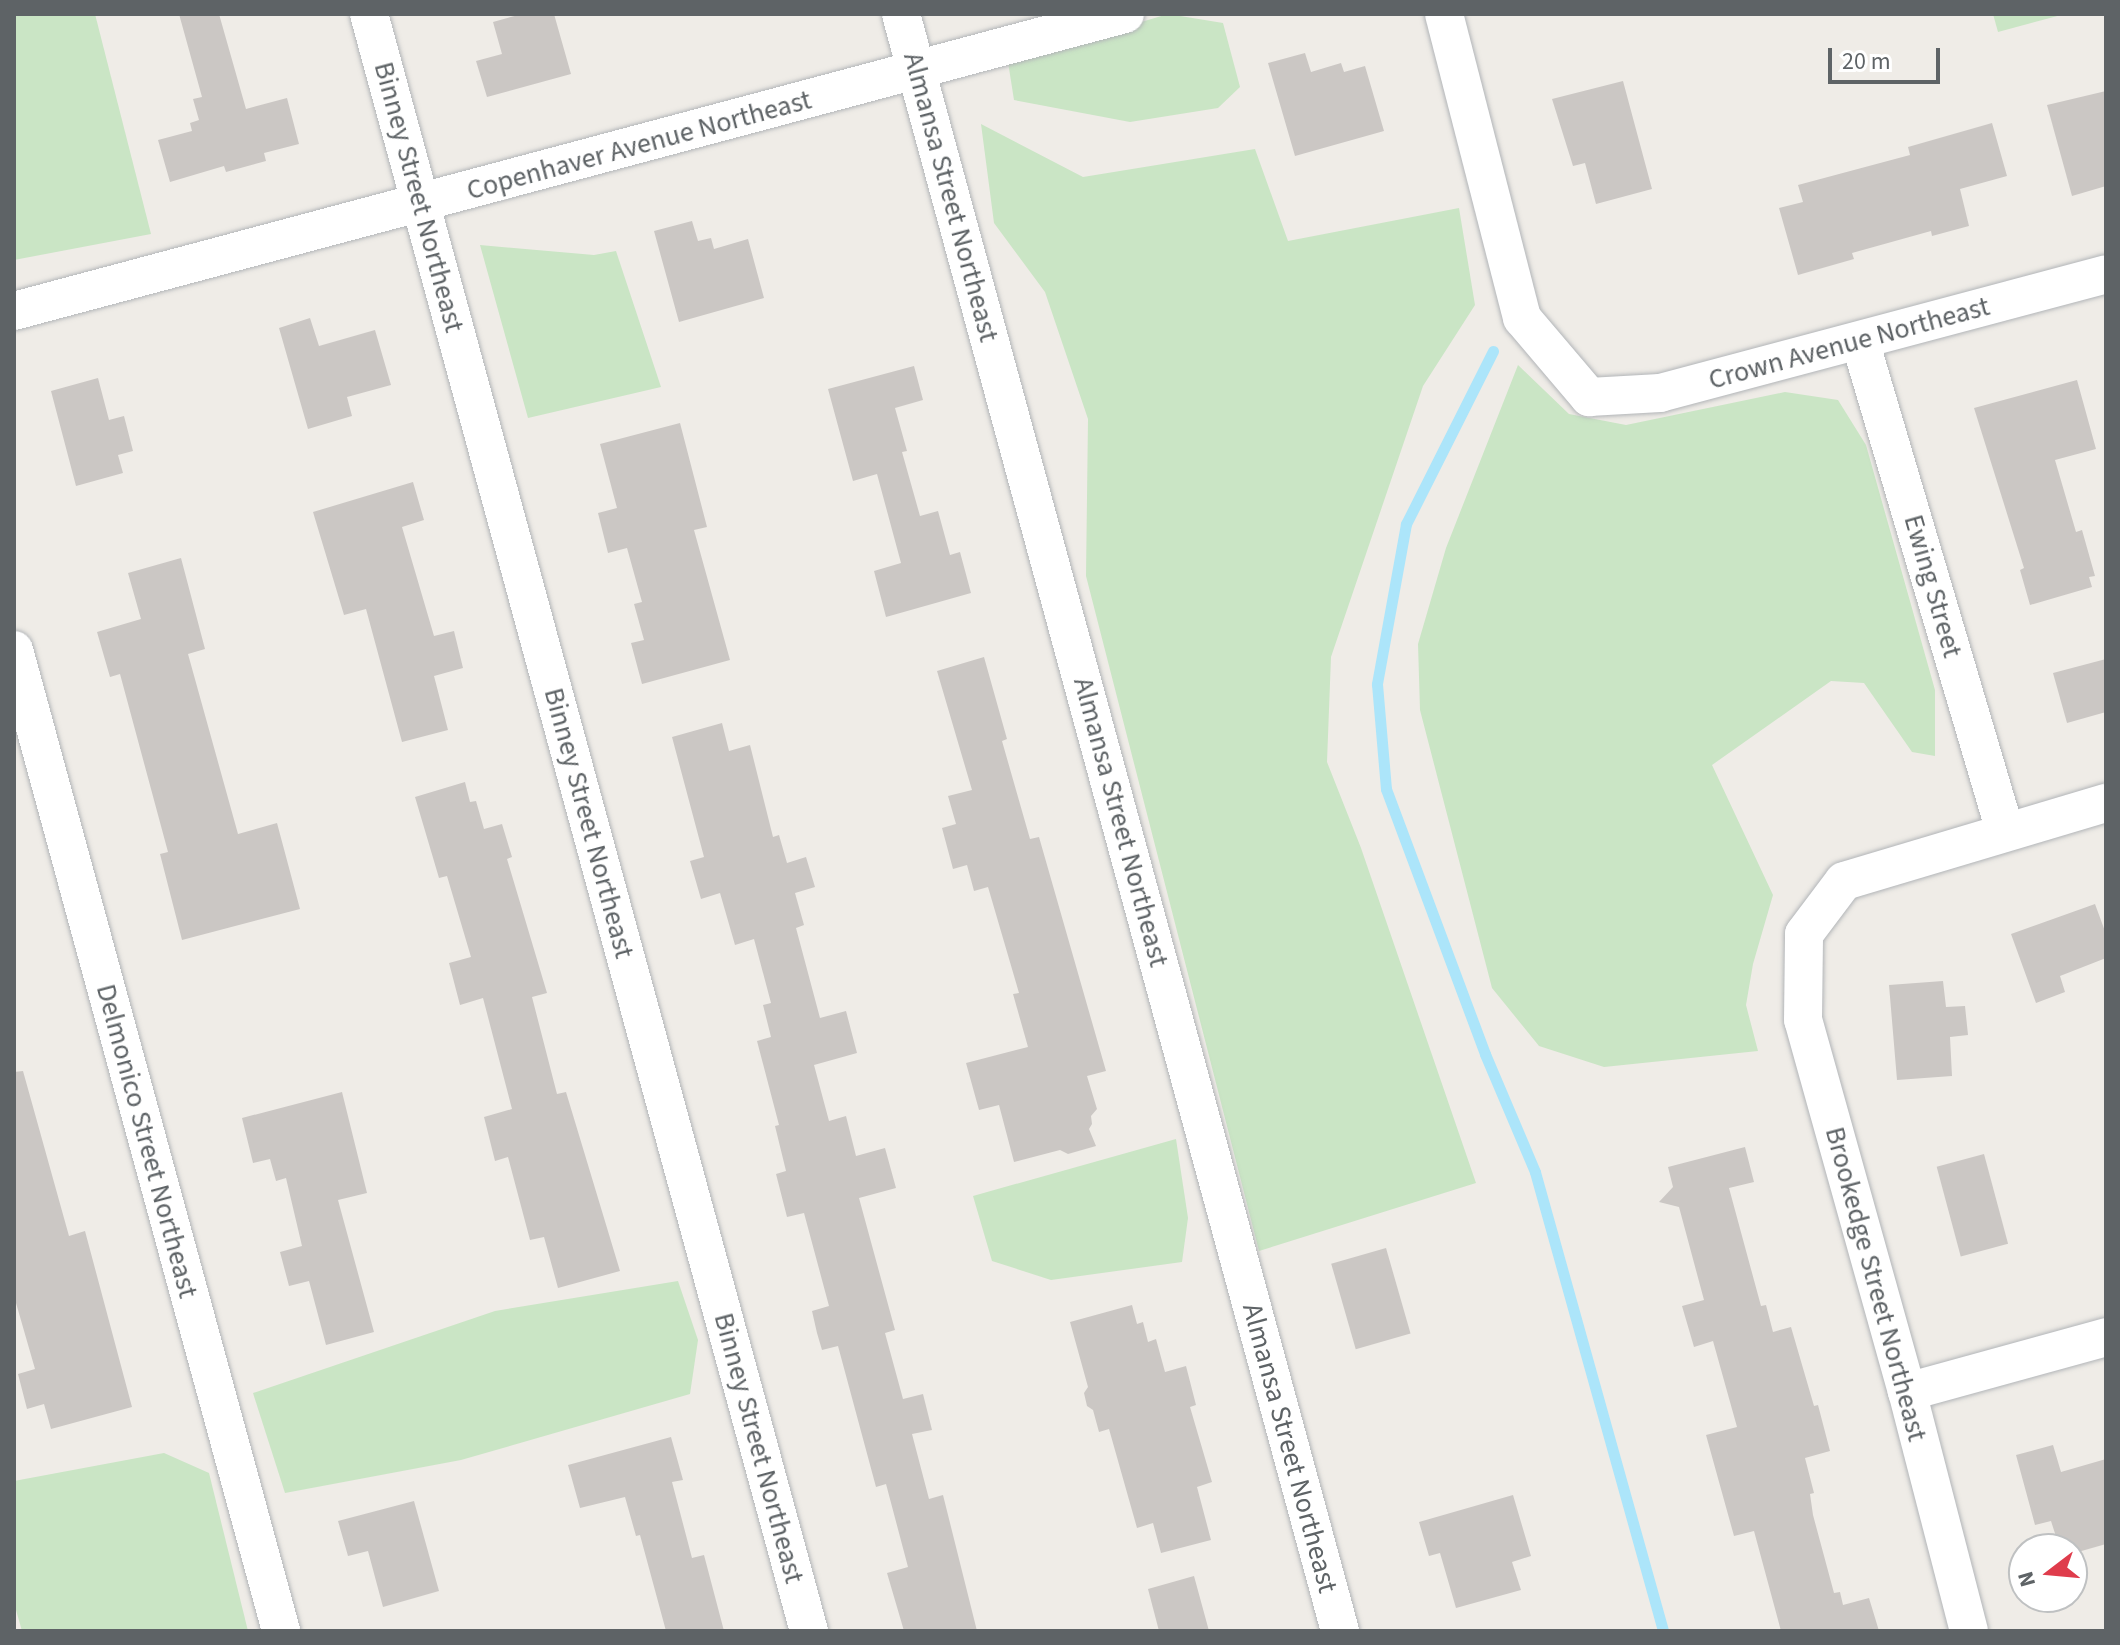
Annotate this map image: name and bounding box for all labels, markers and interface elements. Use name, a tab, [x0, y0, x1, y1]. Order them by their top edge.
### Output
scale bar	[1832, 32, 1944, 82]
text: 20 m	[1842, 44, 1891, 79]
street label: Almansa Street Northeast	[896, 49, 1006, 345]
street label: Binney Street Northeast	[367, 58, 471, 336]
street label: Copenhaver Avenue Northeast	[463, 83, 815, 207]
street label: Crown Avenue Northeast	[1705, 289, 1993, 397]
street label: Ewing Street	[1897, 511, 1969, 661]
street label: Almansa Street Northeast	[1066, 674, 1176, 970]
street label: Binney Street Northeast	[537, 684, 641, 962]
street label: Delmonico Street Northeast	[89, 980, 205, 1302]
street label: Brookedge Street Northeast	[1818, 1123, 1934, 1445]
street label: Almansa Street Northeast	[1235, 1300, 1345, 1596]
street label: Binney Street Northeast	[707, 1309, 811, 1587]
north arrow	[2008, 1533, 2088, 1613]
text: N	[2009, 1568, 2044, 1591]

